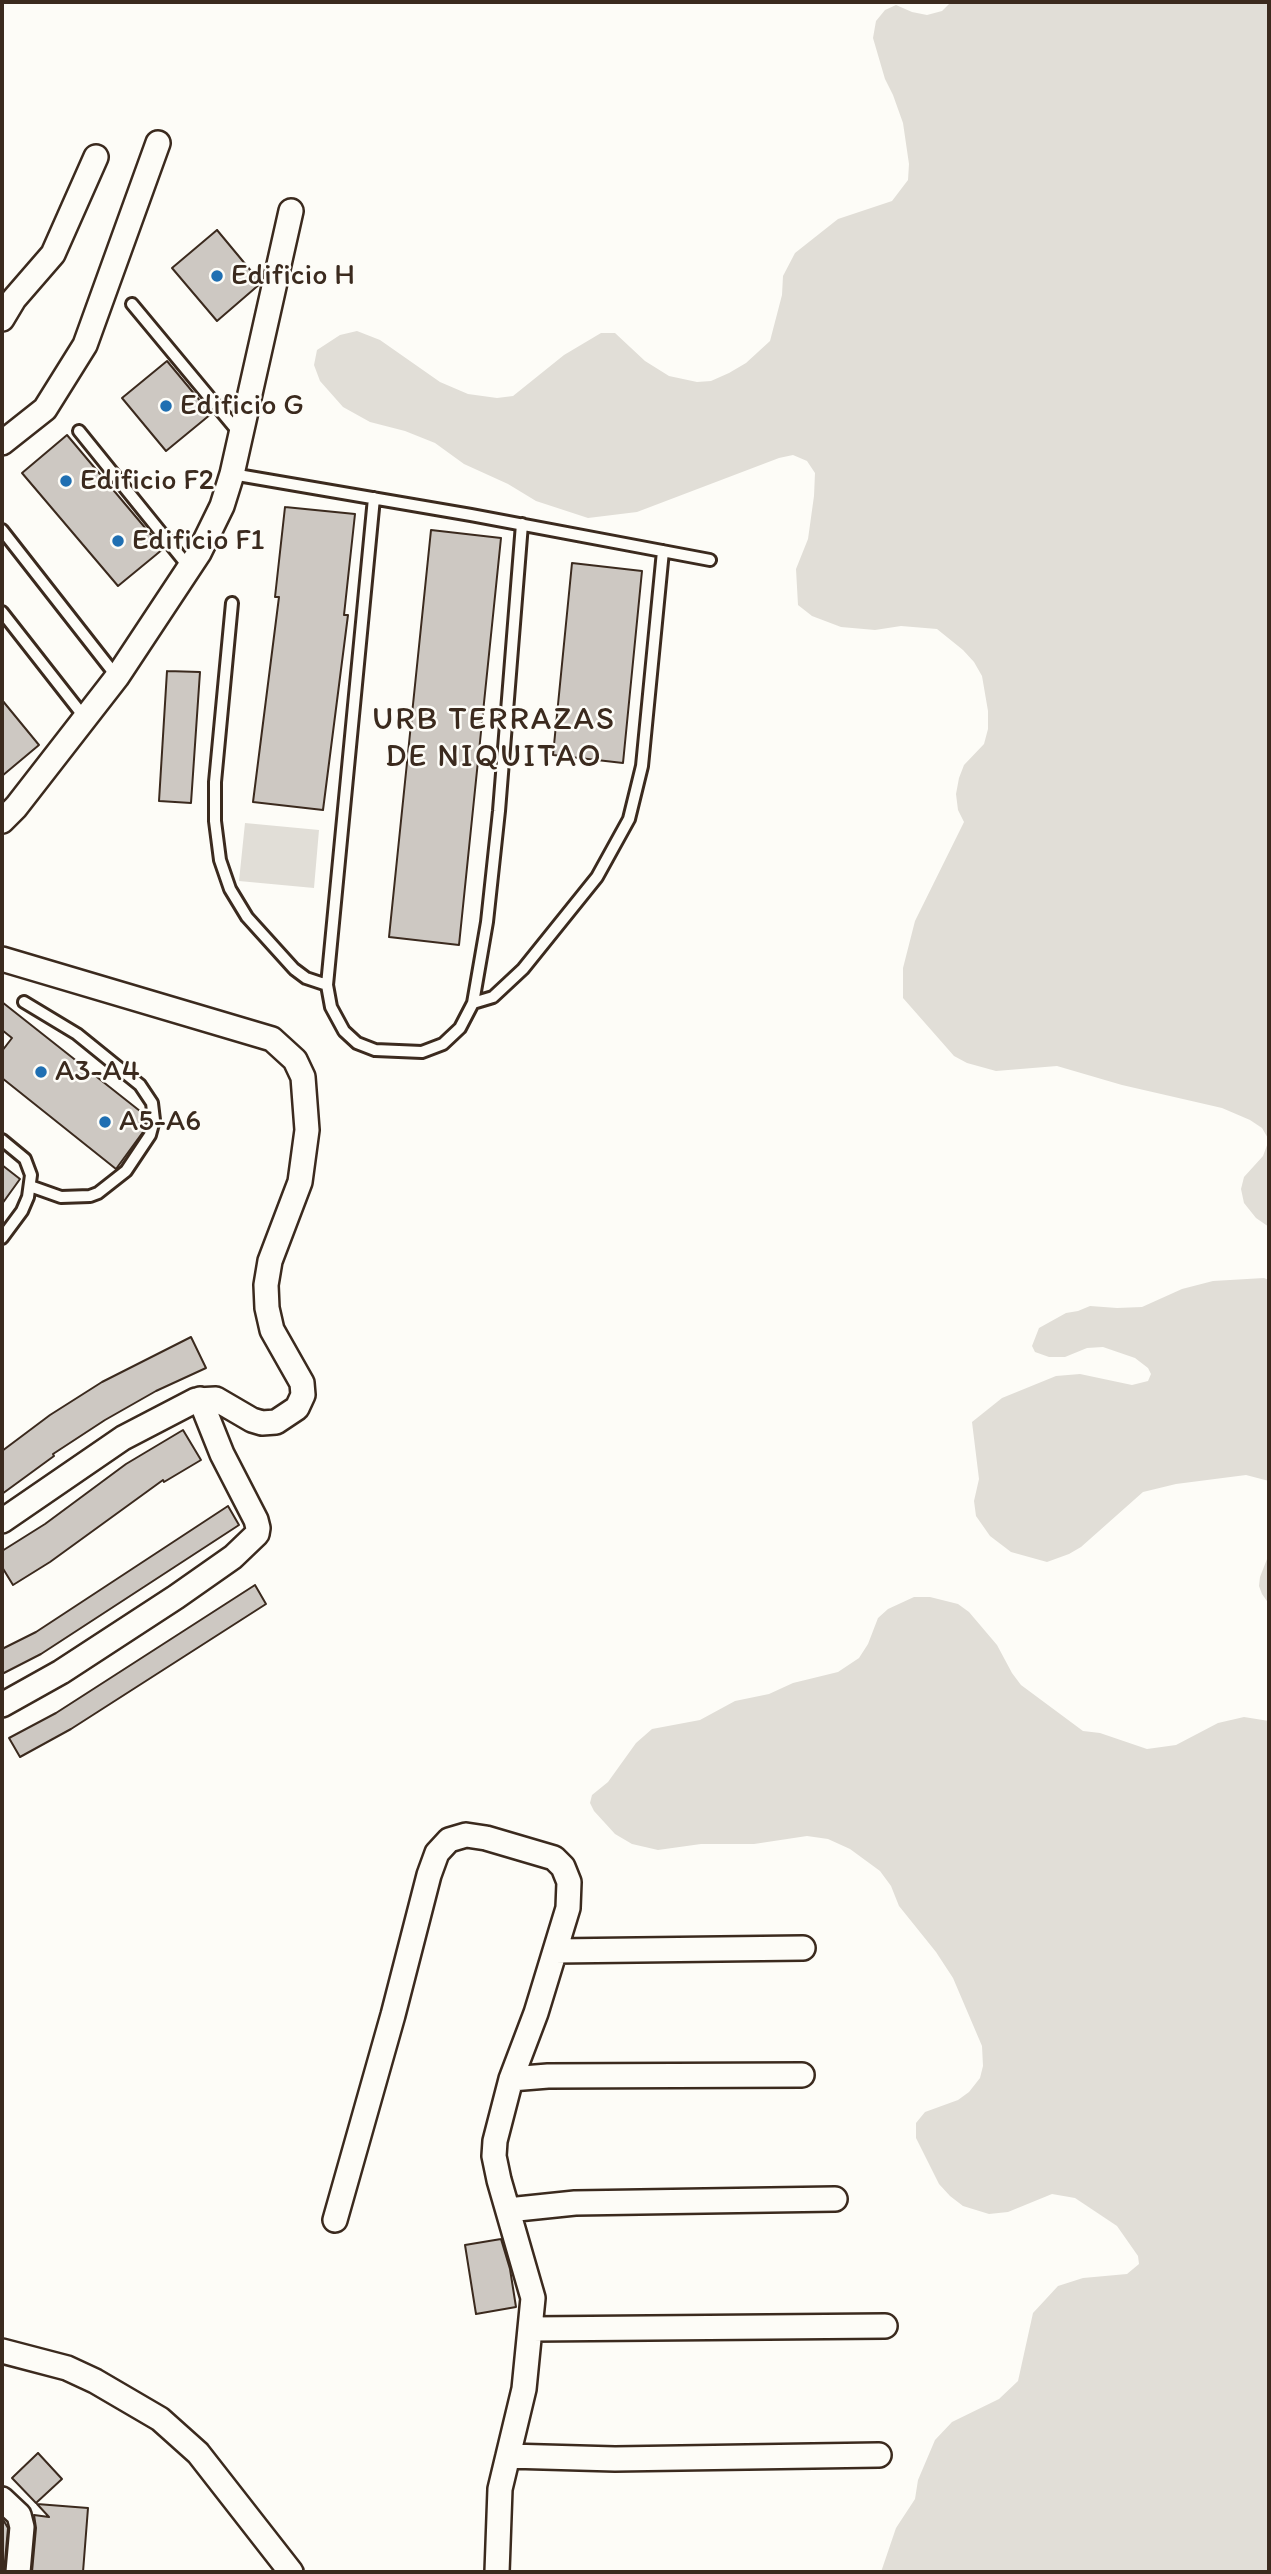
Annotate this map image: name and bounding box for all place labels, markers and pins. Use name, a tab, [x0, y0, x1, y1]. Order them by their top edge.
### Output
place label: Edificio H	[231, 258, 355, 294]
marker: Edificio H	[209, 268, 225, 284]
place label: Edificio G	[180, 388, 304, 424]
marker: Edificio G	[158, 398, 174, 414]
place label: Edificio F2	[80, 463, 214, 499]
marker: Edificio F2	[58, 473, 74, 489]
place label: Edificio F1	[132, 523, 264, 559]
marker: Edificio F1	[110, 533, 126, 549]
place label: A3-A4	[55, 1054, 140, 1090]
marker: A3-A4	[33, 1064, 49, 1080]
place label: A5-A6	[119, 1104, 201, 1140]
marker: A5-A6	[97, 1114, 113, 1130]

